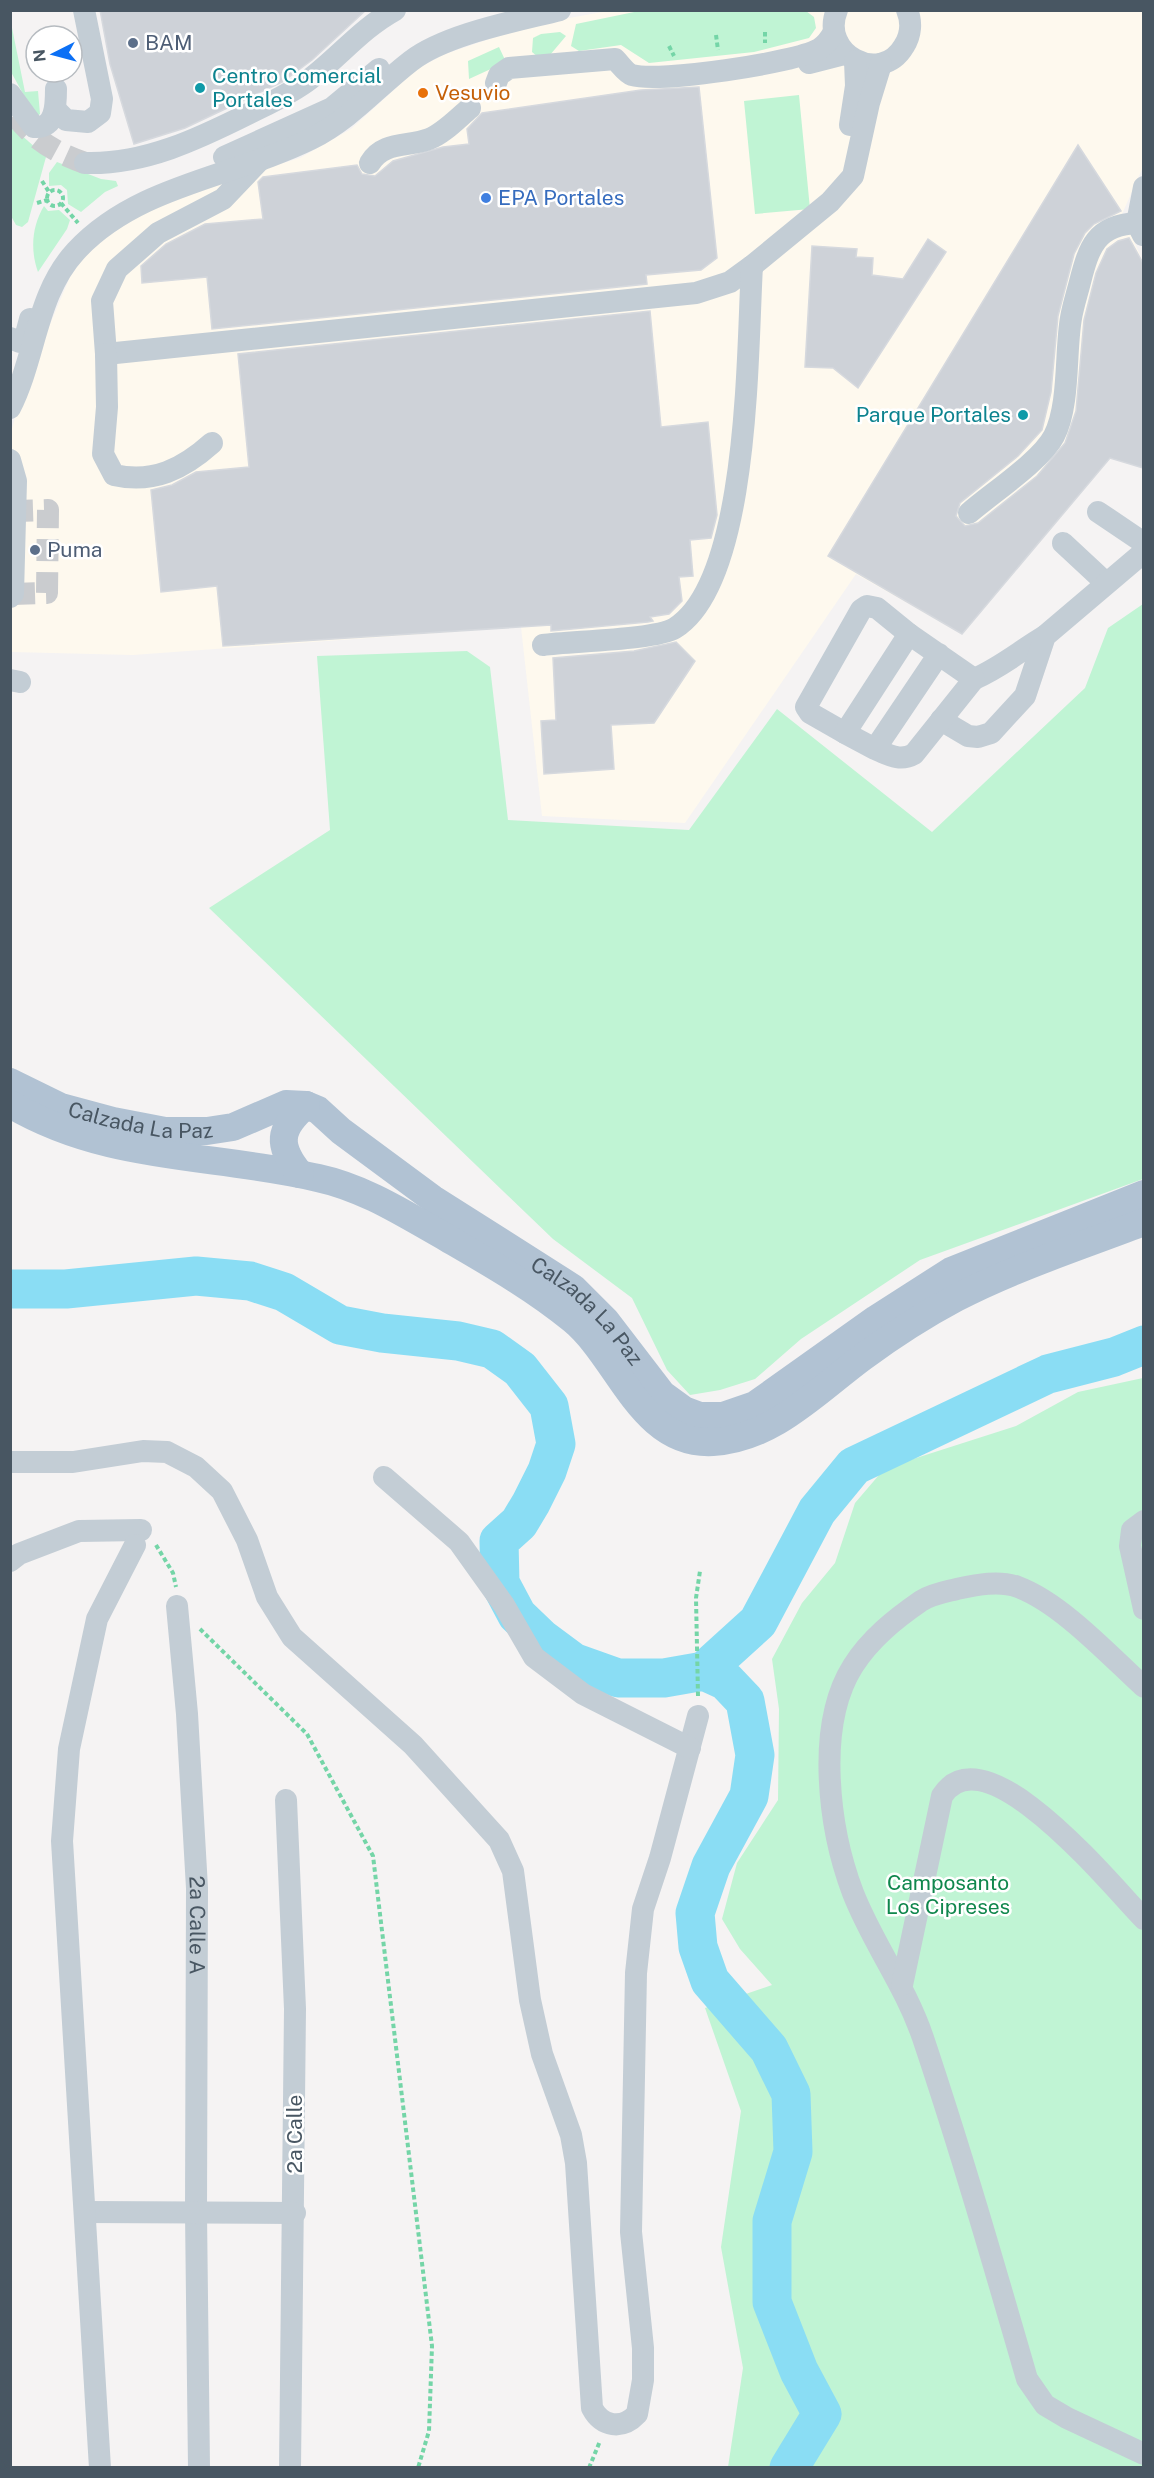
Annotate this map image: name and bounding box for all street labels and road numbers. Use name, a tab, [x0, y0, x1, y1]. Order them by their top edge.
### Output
street label: Calzada La Paz	[65, 1096, 215, 1144]
street label: Calzada La Paz	[526, 1251, 648, 1370]
street label: 2a Calle A	[184, 1875, 210, 1975]
street label: 2a Calle	[282, 2095, 307, 2173]

